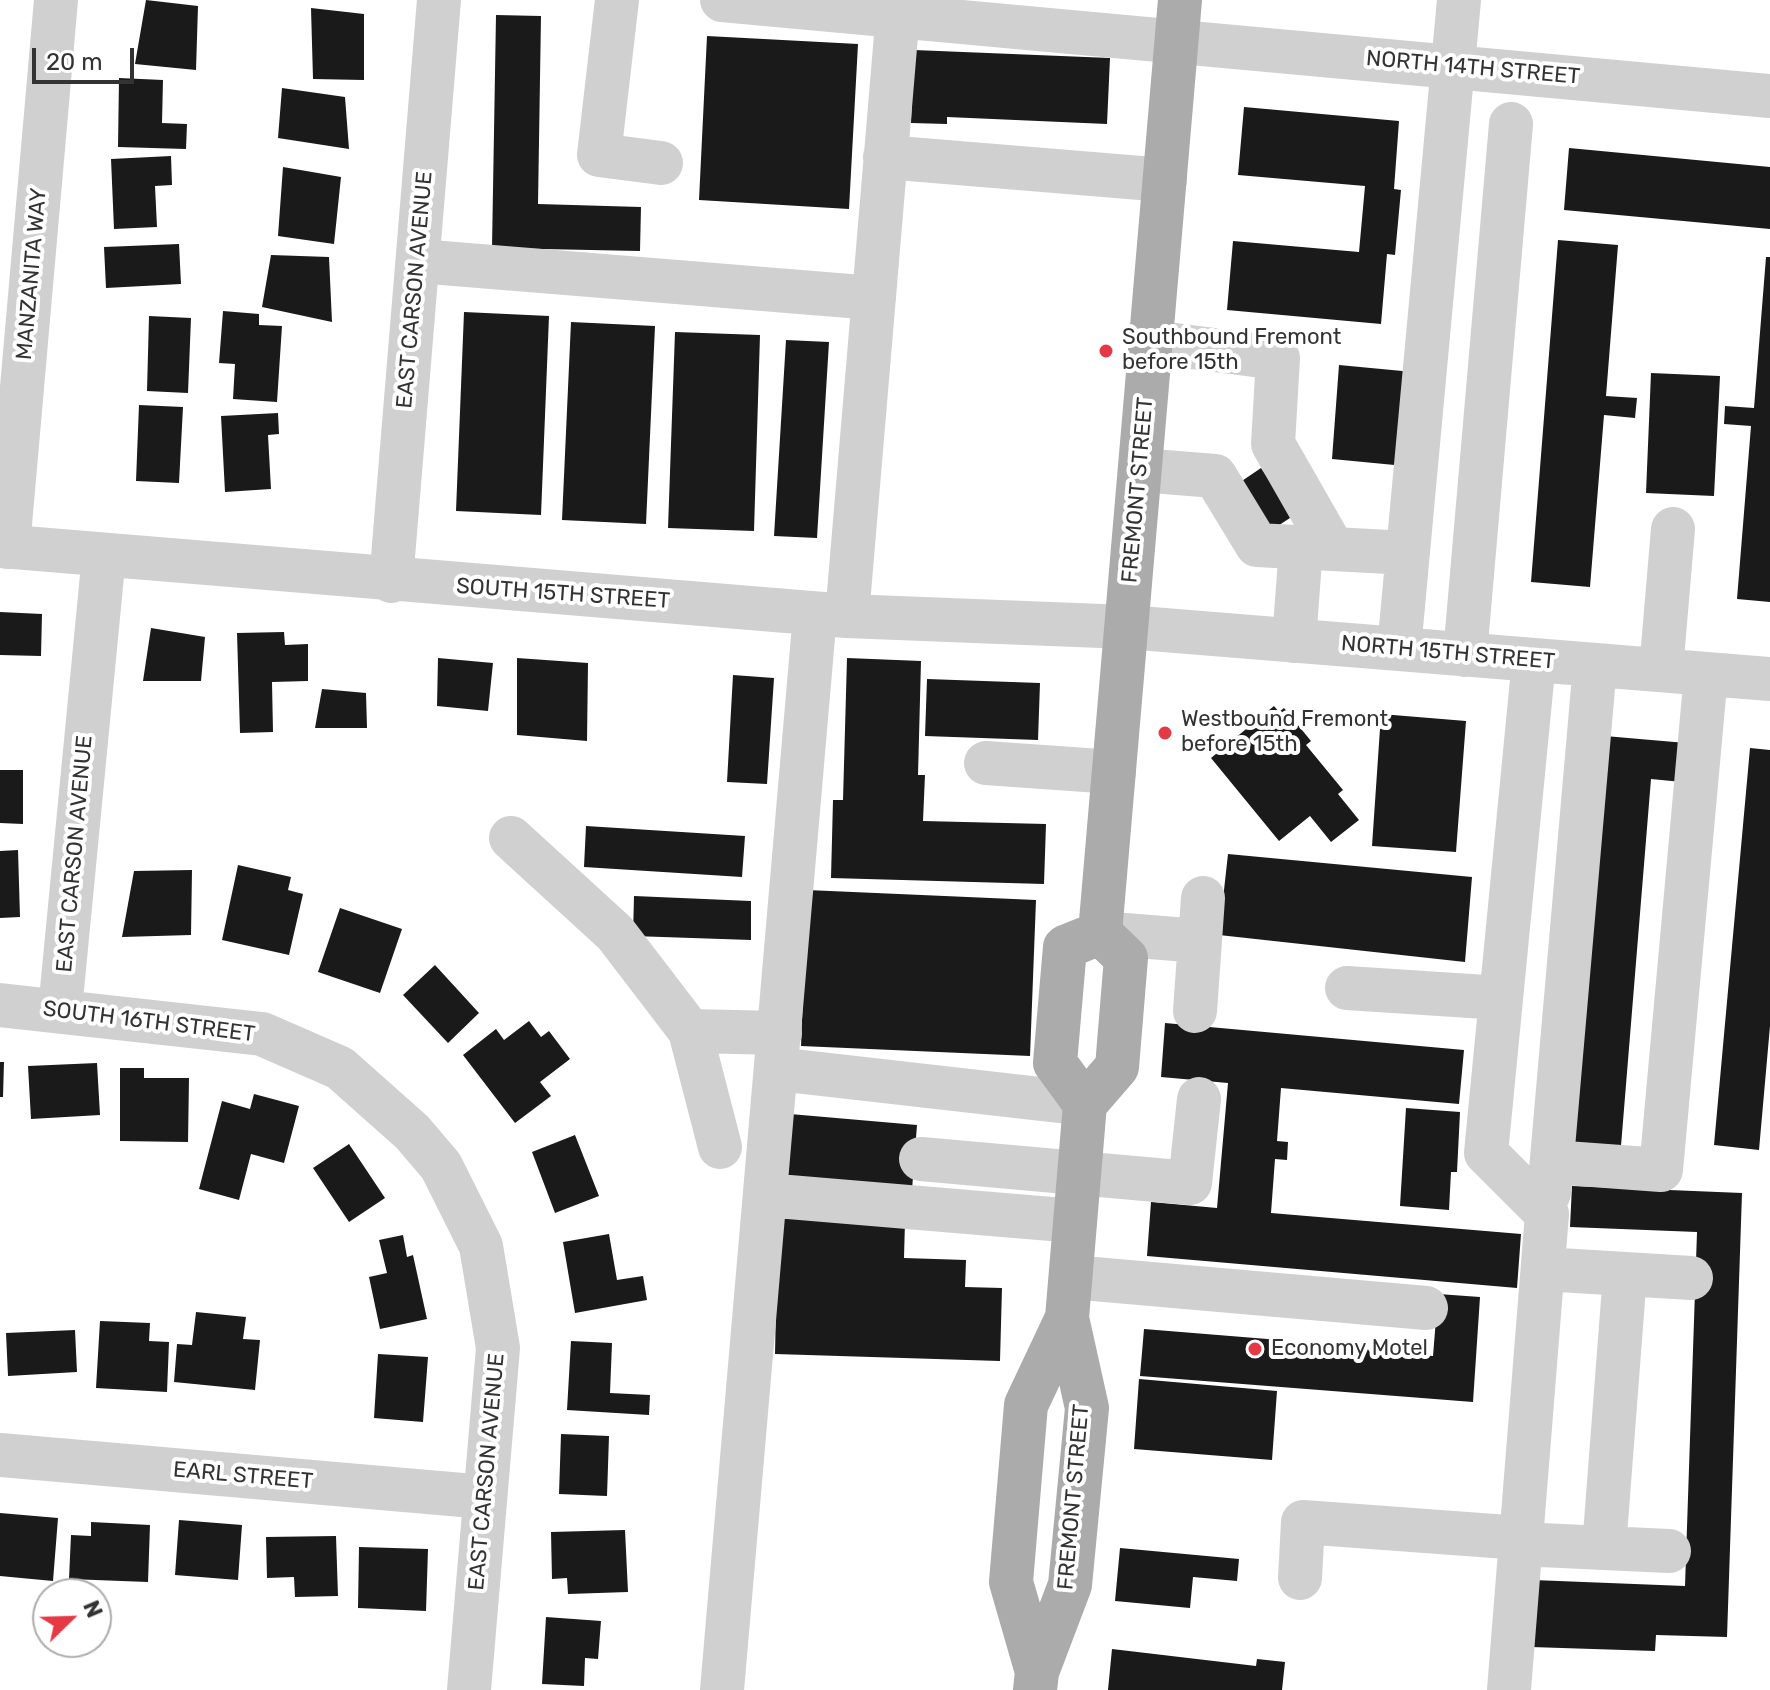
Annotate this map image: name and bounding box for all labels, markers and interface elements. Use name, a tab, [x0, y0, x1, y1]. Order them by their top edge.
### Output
scale bar	[36, 32, 138, 82]
street label: NORTH 14TH STREET	[1365, 45, 1581, 91]
text: 20 m	[46, 48, 103, 76]
street label: EAST CARSON AVENUE	[391, 170, 439, 410]
street label: MANZANITA WAY	[11, 187, 53, 361]
place label: Southbound Fremont before 15th	[1122, 325, 1341, 376]
marker: Southbound Fremont before 15th	[1097, 342, 1115, 360]
street label: FREMONT STREET	[1117, 396, 1159, 584]
street label: SOUTH 15TH STREET	[455, 573, 671, 615]
street label: NORTH 15TH STREET	[1340, 630, 1556, 676]
place label: Westbound Fremont before 15th	[1181, 707, 1388, 758]
marker: Westbound Fremont before 15th	[1156, 724, 1174, 742]
street label: EAST CARSON AVENUE	[51, 734, 99, 974]
street label: SOUTH 16TH STREET	[41, 996, 257, 1048]
place label: Economy Motel	[1271, 1336, 1428, 1362]
marker: Economy Motel	[1246, 1340, 1264, 1358]
street label: EAST CARSON AVENUE	[463, 1352, 511, 1592]
street label: FREMONT STREET	[1053, 1403, 1095, 1591]
street label: EARL STREET	[172, 1457, 314, 1495]
north arrow	[32, 1578, 112, 1658]
text: N	[77, 1597, 108, 1622]

